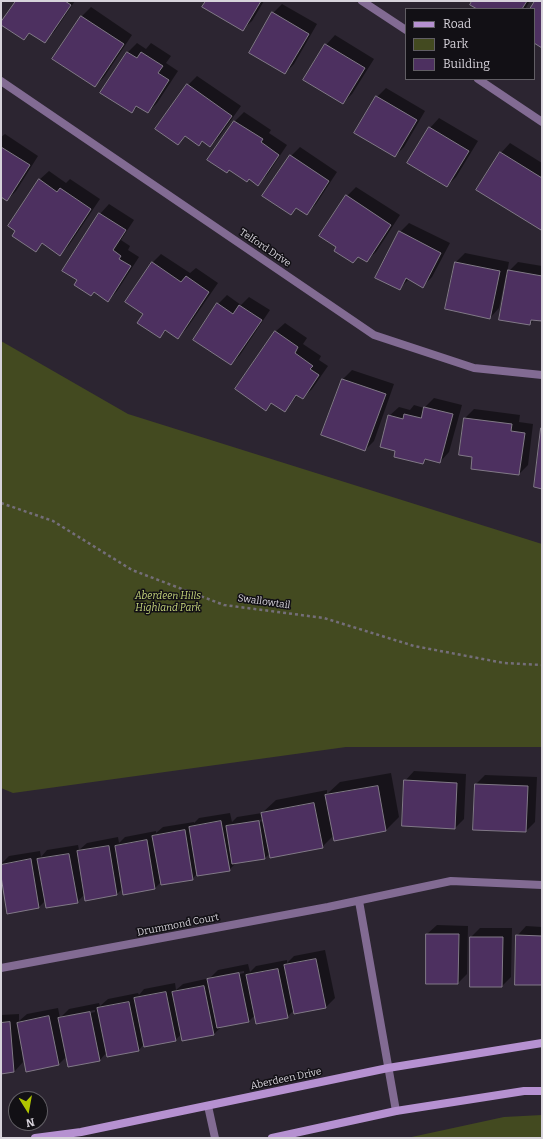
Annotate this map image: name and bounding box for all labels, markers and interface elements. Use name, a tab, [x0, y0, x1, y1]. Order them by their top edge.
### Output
legend	[405, 8, 535, 80]
text: Road	[443, 17, 471, 31]
text: Park	[443, 37, 468, 51]
text: Building	[443, 57, 490, 71]
street label: Telford Drive	[237, 226, 293, 270]
park label: Aberdeen Hills Highland Park	[135, 590, 201, 614]
street label: Swallowtail	[237, 592, 291, 612]
street label: Drummond Court	[136, 911, 220, 939]
street label: Aberdeen Drive	[249, 1066, 323, 1092]
north arrow	[8, 1091, 48, 1131]
text: N	[25, 1115, 36, 1129]

